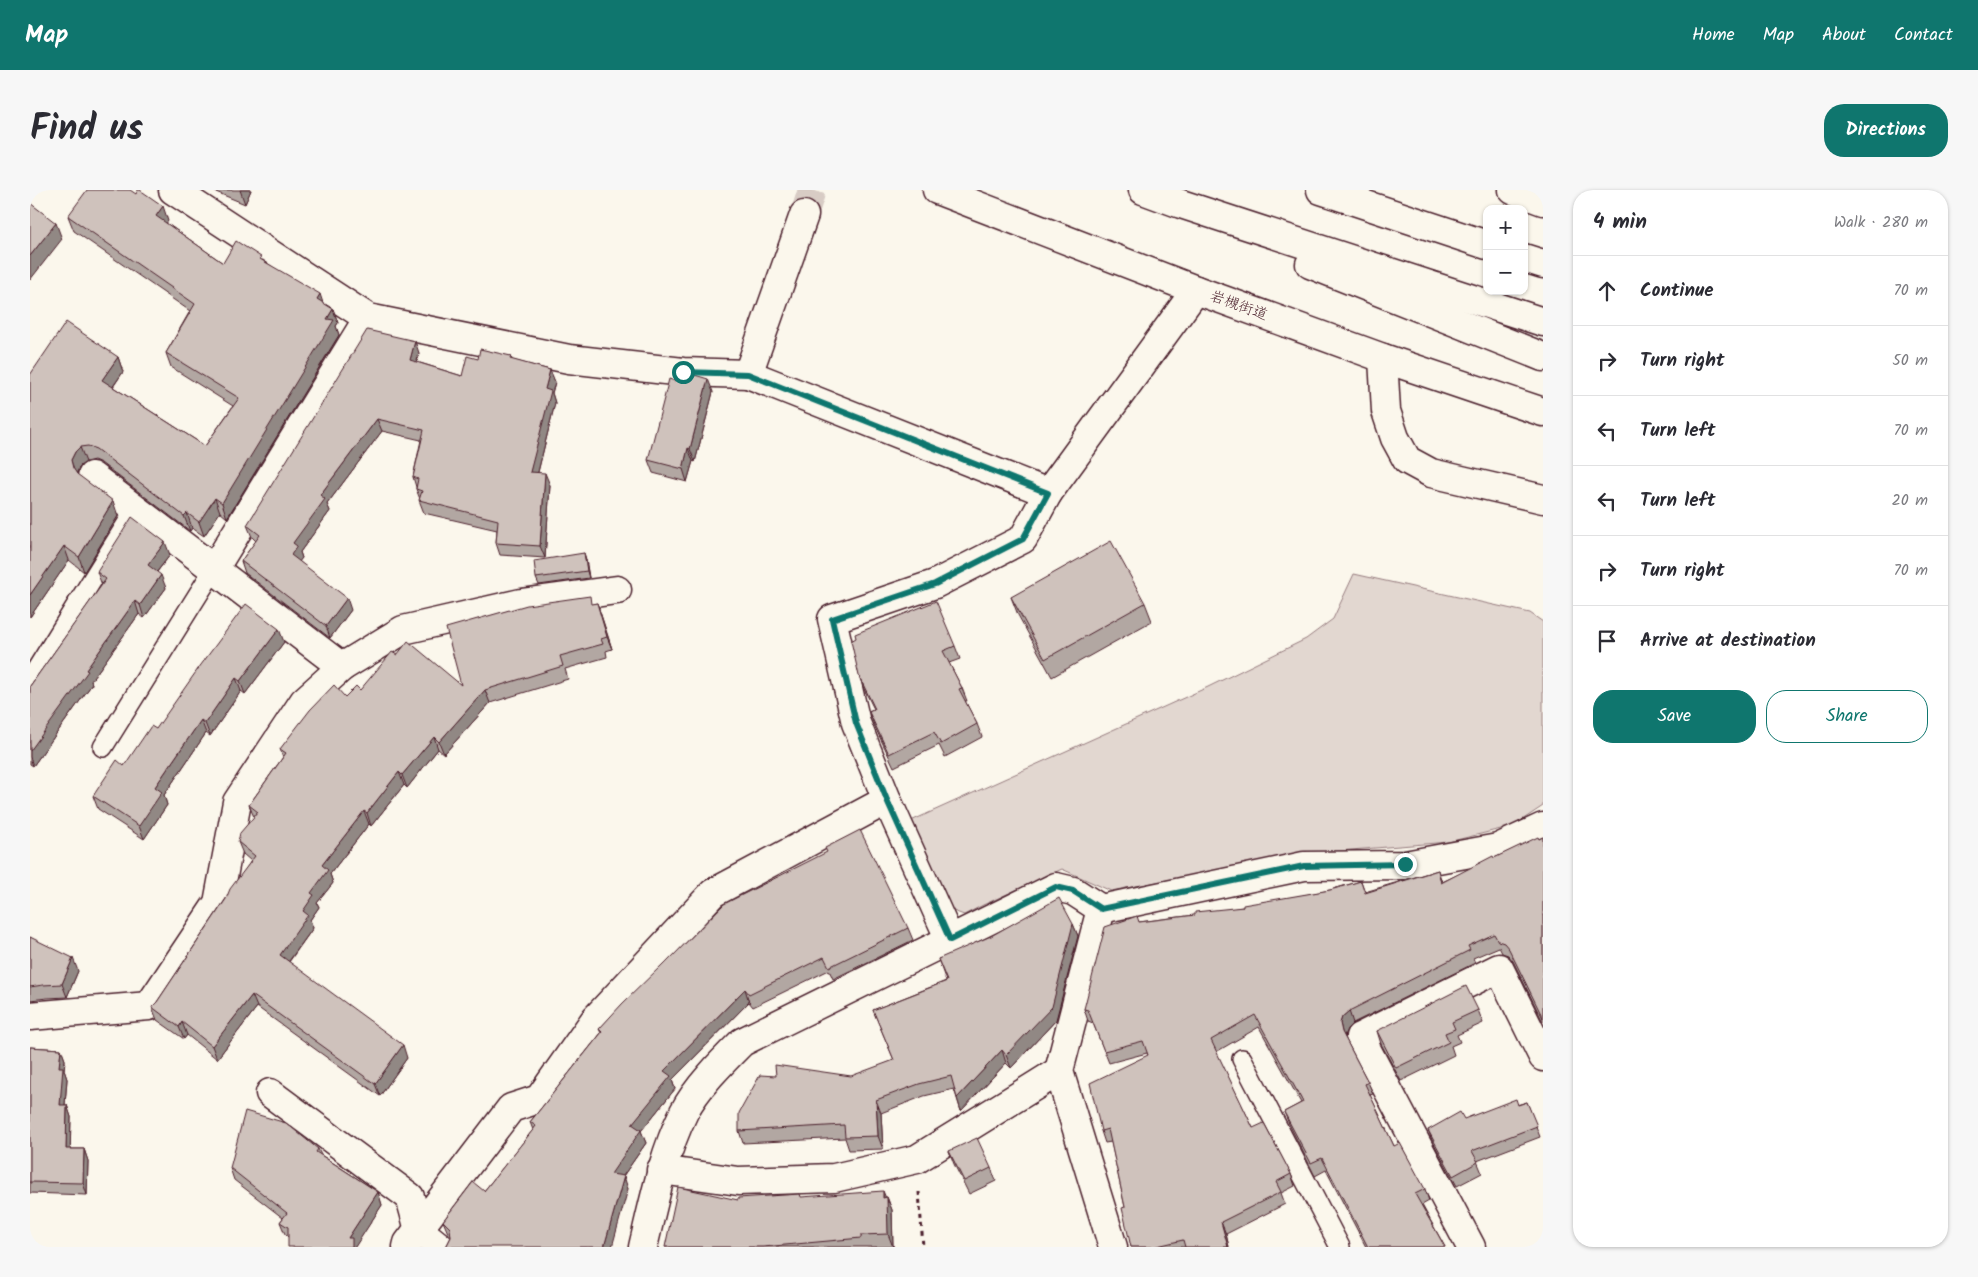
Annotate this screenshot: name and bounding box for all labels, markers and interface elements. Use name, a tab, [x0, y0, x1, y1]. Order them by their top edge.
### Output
text: Map	[25, 16, 68, 55]
text: Home	[1692, 21, 1735, 50]
text: Map	[1763, 21, 1794, 50]
text: About	[1822, 21, 1866, 50]
text: Contact	[1894, 21, 1953, 50]
text: Find us	[30, 102, 143, 158]
button: Directions	[1824, 104, 1948, 157]
map controls	[1483, 205, 1528, 295]
button: +	[1483, 205, 1528, 250]
text: 4 min	[1593, 206, 1647, 239]
text: Walk · 280 m	[1834, 210, 1928, 235]
button: −	[1483, 250, 1528, 295]
text: Continue	[1640, 276, 1713, 306]
icon: ahead	[1593, 277, 1621, 305]
text: 70 m	[1893, 278, 1928, 303]
street label: 岩槻街道	[1206, 284, 1271, 327]
text: Turn right	[1640, 346, 1725, 376]
icon: right	[1593, 347, 1621, 375]
text: 50 m	[1892, 348, 1928, 373]
route start	[672, 361, 695, 384]
text: Turn left	[1640, 416, 1715, 446]
icon: left	[1593, 417, 1621, 445]
text: 70 m	[1893, 418, 1928, 443]
text: Turn left	[1640, 486, 1715, 516]
icon: left	[1593, 487, 1621, 515]
text: 20 m	[1892, 488, 1928, 513]
text: Turn right	[1640, 556, 1725, 586]
icon: right	[1593, 557, 1621, 585]
text: 70 m	[1893, 558, 1928, 583]
text: Arrive at destination	[1640, 626, 1816, 656]
icon: arrive	[1593, 627, 1621, 655]
button: Save	[1593, 690, 1756, 743]
button: Share	[1766, 690, 1928, 743]
route end	[1394, 853, 1417, 876]

